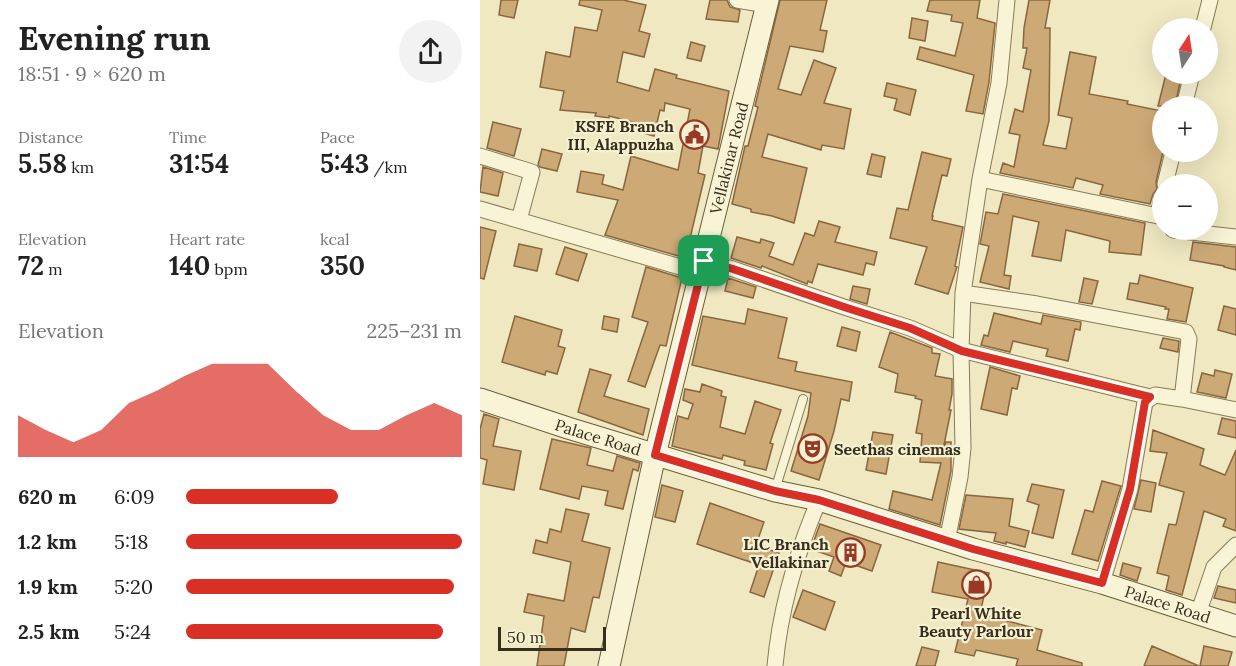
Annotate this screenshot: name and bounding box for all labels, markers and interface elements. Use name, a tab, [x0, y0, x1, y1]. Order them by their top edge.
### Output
text: Evening run	[18, 17, 210, 59]
north arrow	[1152, 18, 1218, 84]
map controls	[1152, 18, 1218, 240]
button: share	[399, 20, 462, 83]
text: 18:51 · 9 × 620 m	[18, 61, 166, 86]
button: +	[1152, 96, 1218, 162]
street label: Vellakinar Road	[705, 99, 752, 217]
place label: KSFE Branch III, Alappuzha	[567, 116, 675, 154]
public building icon: KSFE Branch III, Alappuzha	[679, 119, 711, 151]
text: Distance	[18, 127, 83, 147]
text: Time	[169, 127, 207, 147]
text: Pace	[320, 127, 355, 147]
text: 5.58	[18, 147, 67, 180]
text: 31:54	[169, 147, 229, 180]
text: 5:43	[320, 147, 369, 180]
text: km	[67, 157, 94, 177]
text: /km	[369, 157, 407, 177]
button: −	[1152, 174, 1218, 240]
text: Elevation	[18, 229, 87, 249]
text: Heart rate	[169, 229, 245, 249]
text: kcal	[320, 229, 350, 249]
pin	[678, 235, 729, 286]
icon: arrive	[687, 244, 720, 277]
text: 72	[18, 249, 44, 282]
text: 140	[169, 249, 210, 282]
text: 350	[320, 249, 365, 282]
text: m	[44, 259, 63, 279]
text: bpm	[210, 259, 248, 279]
text: Elevation	[18, 318, 104, 343]
text: 225–231 m	[366, 318, 462, 343]
street label: Palace Road	[552, 414, 644, 460]
theatre icon: Seethas cinemas	[797, 433, 829, 465]
place label: Seethas cinemas	[834, 439, 961, 459]
text: 620 m	[18, 484, 77, 509]
text: 6:09	[114, 484, 155, 509]
text: 1.2 km	[18, 529, 77, 554]
text: 5:18	[114, 529, 148, 554]
place label: LIC Branch Vellakinar	[743, 534, 829, 572]
building icon: LIC Branch Vellakinar	[834, 537, 866, 569]
shop icon: Pearl White Beauty Parlour	[960, 569, 992, 601]
text: 1.9 km	[18, 574, 78, 599]
text: 5:20	[114, 574, 153, 599]
street label: Palace Road	[1122, 581, 1214, 627]
place label: Pearl White Beauty Parlour	[919, 603, 1034, 641]
text: 2.5 km	[18, 619, 80, 644]
text: 5:24	[114, 619, 151, 644]
scale bar	[498, 624, 606, 652]
text: 50 m	[507, 627, 544, 647]

